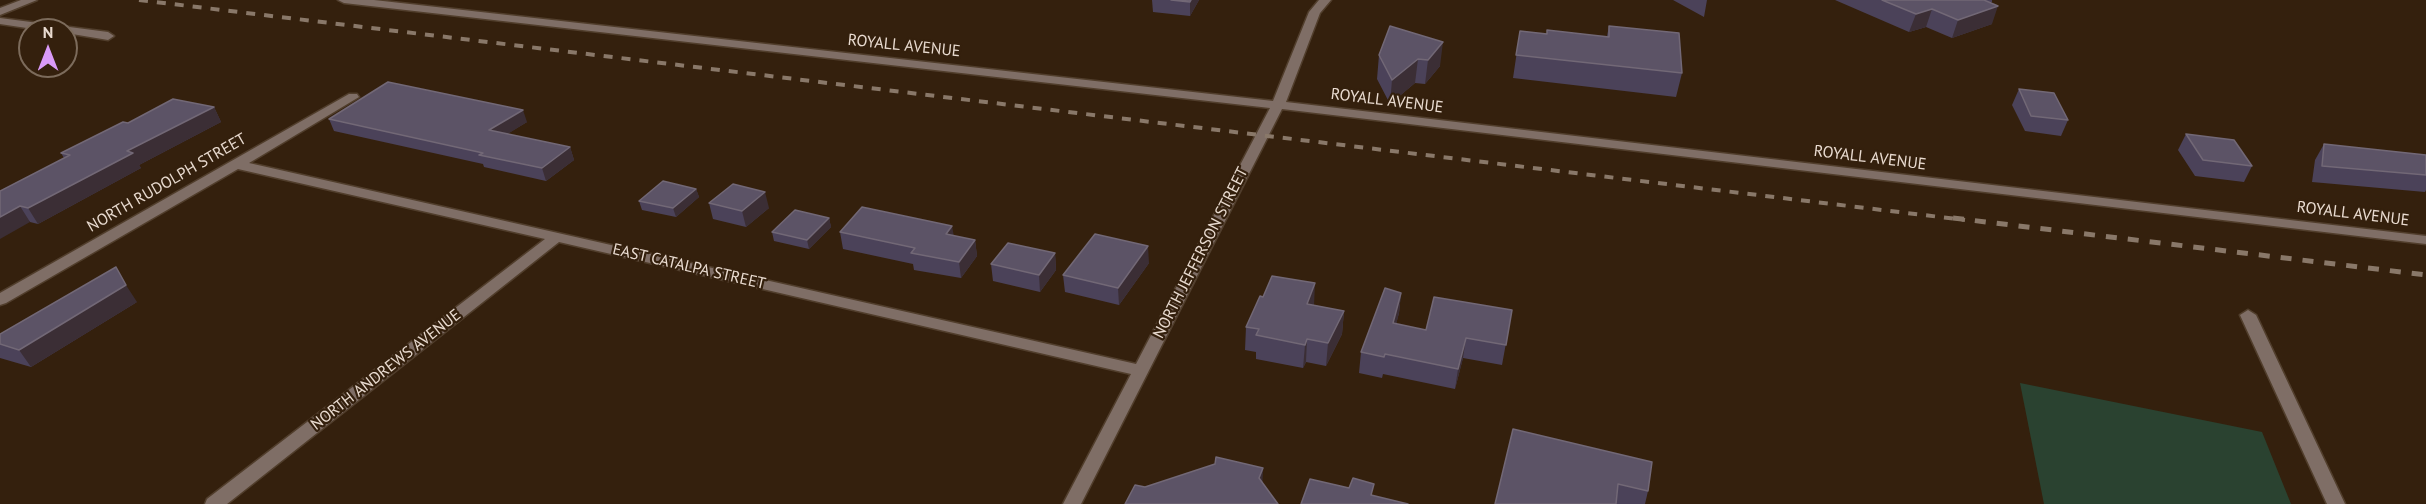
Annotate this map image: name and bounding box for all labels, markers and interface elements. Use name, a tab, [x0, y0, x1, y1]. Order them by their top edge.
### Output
north arrow	[18, 18, 78, 78]
text: N	[43, 22, 53, 42]
street label: ROYALL AVENUE	[847, 31, 961, 61]
street label: ROYALL AVENUE	[1330, 85, 1444, 117]
street label: NORTH RUDOLPH STREET	[84, 130, 250, 236]
street label: ROYALL AVENUE	[1813, 142, 1927, 174]
street label: NORTH JEFFERSON STREET	[1149, 164, 1253, 342]
street label: ROYALL AVENUE	[2296, 198, 2410, 230]
street label: EAST CATALPA STREET	[611, 240, 767, 294]
street label: NORTH ANDREWS AVENUE	[307, 306, 465, 434]

